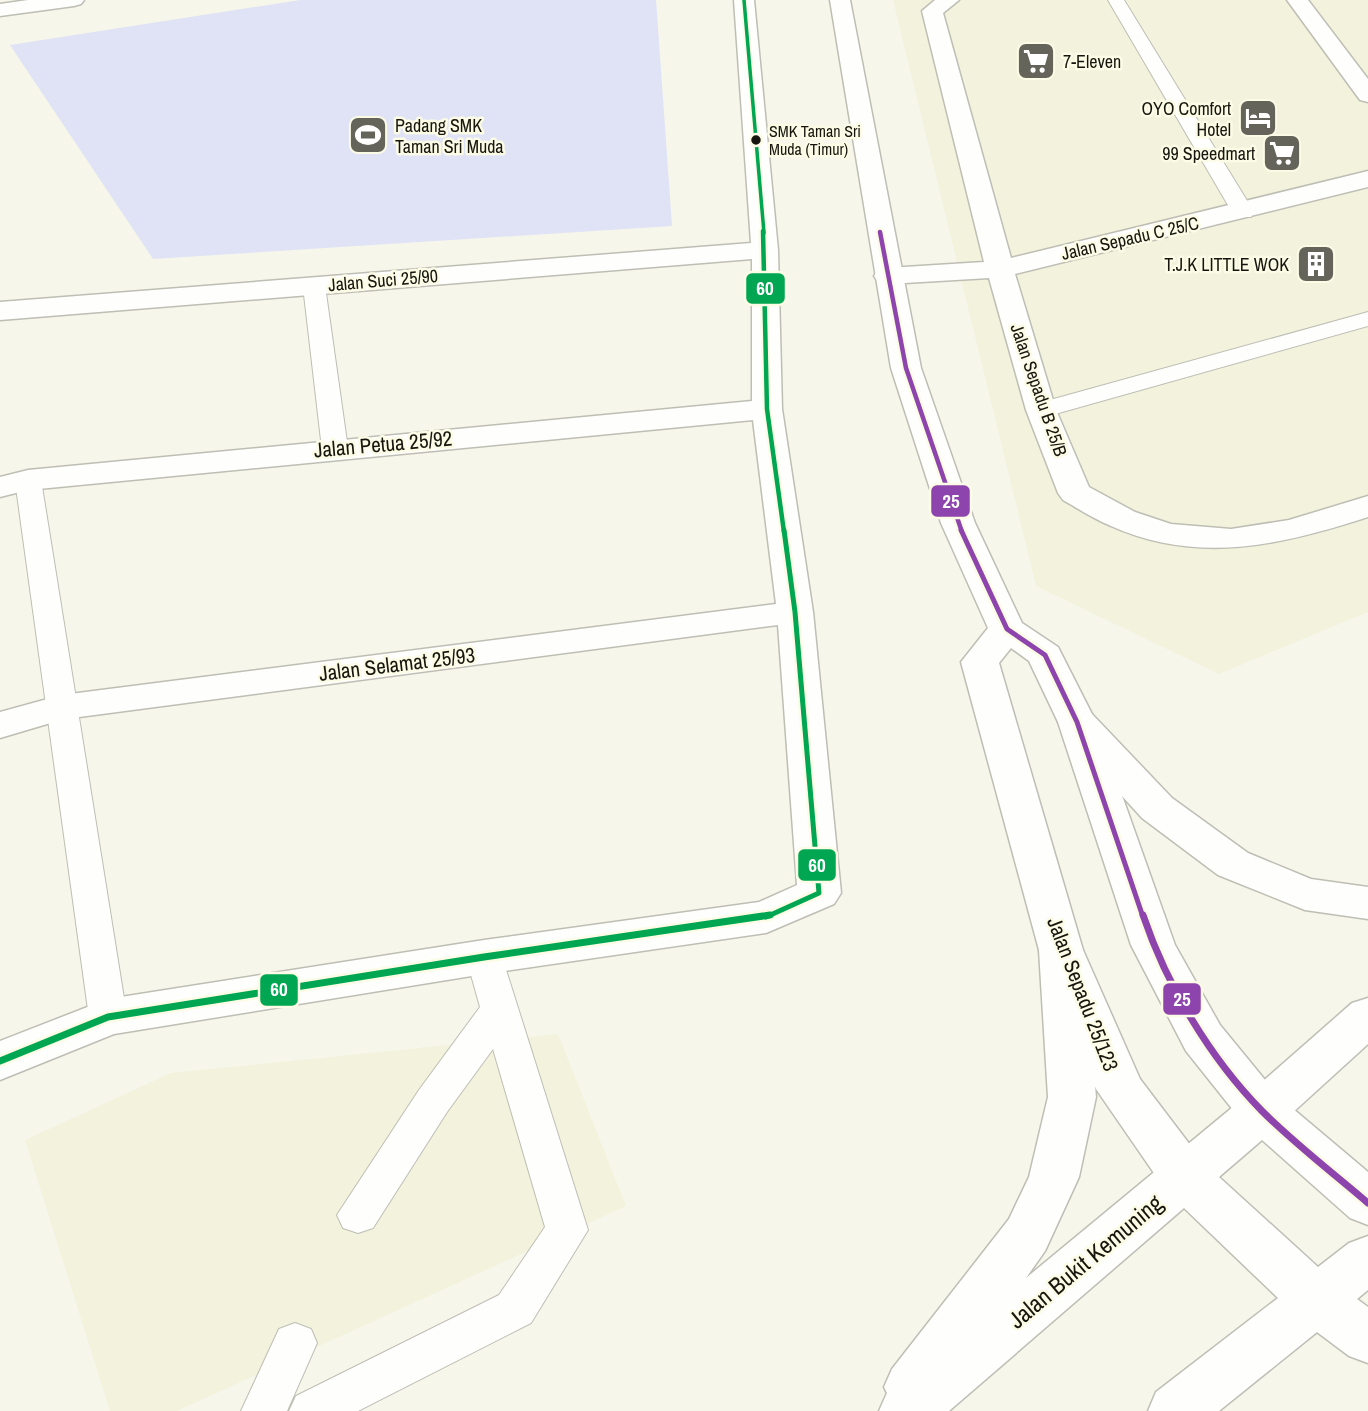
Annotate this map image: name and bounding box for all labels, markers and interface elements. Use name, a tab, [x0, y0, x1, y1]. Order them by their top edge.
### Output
supermarket icon: 7-Eleven	[1015, 40, 1057, 82]
place label: 7-Eleven	[1063, 49, 1121, 74]
place label: OYO Comfort Hotel	[1142, 96, 1231, 142]
hotel icon: OYO Comfort Hotel	[1237, 97, 1279, 139]
place label: Padang SMK Taman Sri Muda	[395, 113, 504, 159]
sports icon: Padang SMK Taman Sri Muda	[347, 114, 389, 156]
place label: SMK Taman Sri Muda (Timur)	[769, 120, 861, 160]
supermarket icon: 99 Speedmart	[1261, 132, 1303, 174]
marker: SMK Taman Sri Muda (Timur)	[749, 133, 763, 147]
place label: 99 Speedmart	[1162, 141, 1255, 166]
street label: Jalan Sepadu C 25/C	[1059, 210, 1201, 266]
building icon: T.J.K LITTLE WOK	[1295, 243, 1337, 285]
place label: T.J.K LITTLE WOK	[1164, 252, 1289, 277]
street label: Jalan Suci 25/90	[327, 263, 439, 297]
line badge: 60	[745, 272, 786, 305]
text: 60	[756, 275, 774, 301]
street label: Jalan Sepadu B 25/B	[1005, 320, 1073, 460]
street label: Jalan Petua 25/92	[313, 424, 453, 464]
line badge: 25	[930, 484, 971, 518]
text: 25	[942, 488, 960, 514]
street label: Jalan Selamat 25/93	[317, 640, 477, 688]
line badge: 60	[797, 848, 837, 882]
text: 60	[808, 852, 826, 878]
street label: Jalan Sepadu 25/123	[1040, 913, 1126, 1075]
line badge: 60	[259, 973, 299, 1007]
text: 60	[270, 976, 288, 1002]
line badge: 25	[1162, 982, 1202, 1016]
text: 25	[1173, 986, 1191, 1012]
street label: Jalan Bukit Kemuning	[1001, 1187, 1169, 1335]

